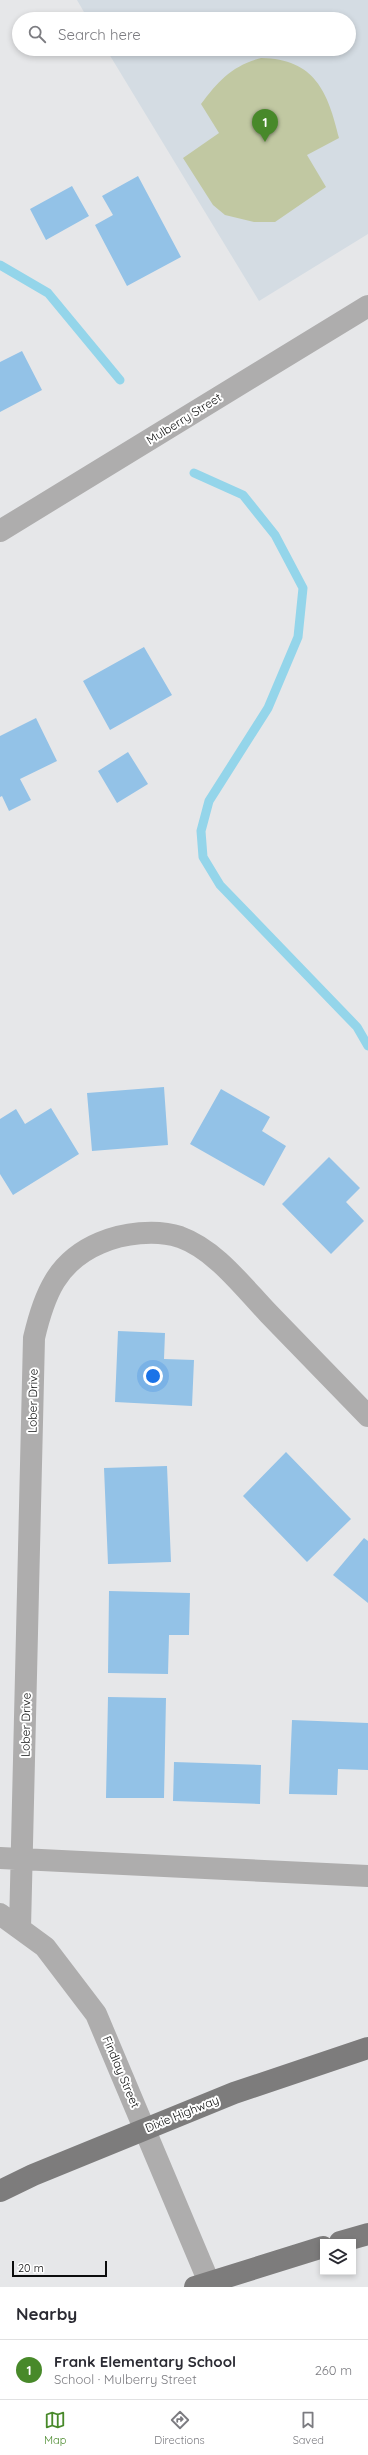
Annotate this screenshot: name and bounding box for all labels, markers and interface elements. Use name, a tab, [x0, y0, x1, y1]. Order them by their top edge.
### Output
search box	[12, 12, 356, 56]
icon: search	[26, 23, 48, 45]
text: Search here	[58, 25, 141, 44]
pin: 1	[252, 109, 278, 142]
street label: Mulberry Street	[143, 390, 224, 448]
your location	[143, 1366, 163, 1386]
street label: Lober Drive	[24, 1368, 41, 1433]
street label: Lober Drive	[17, 1692, 34, 1757]
street label: Findlay Street	[100, 2034, 143, 2110]
street label: Dixie Highway	[143, 2092, 221, 2135]
map controls	[320, 2239, 356, 2275]
button: layers	[320, 2239, 356, 2275]
scale bar	[12, 2259, 107, 2278]
text: 20 m	[18, 2261, 44, 2275]
text: Nearby	[16, 2303, 77, 2324]
text: Frank Elementary School	[54, 2352, 236, 2371]
text: 1	[26, 2362, 32, 2378]
text: 260 m	[315, 2362, 352, 2378]
text: School · Mulberry Street	[54, 2371, 197, 2387]
tab: Map	[44, 2409, 66, 2447]
tab: Directions	[154, 2409, 205, 2447]
tab: Saved	[293, 2409, 324, 2447]

